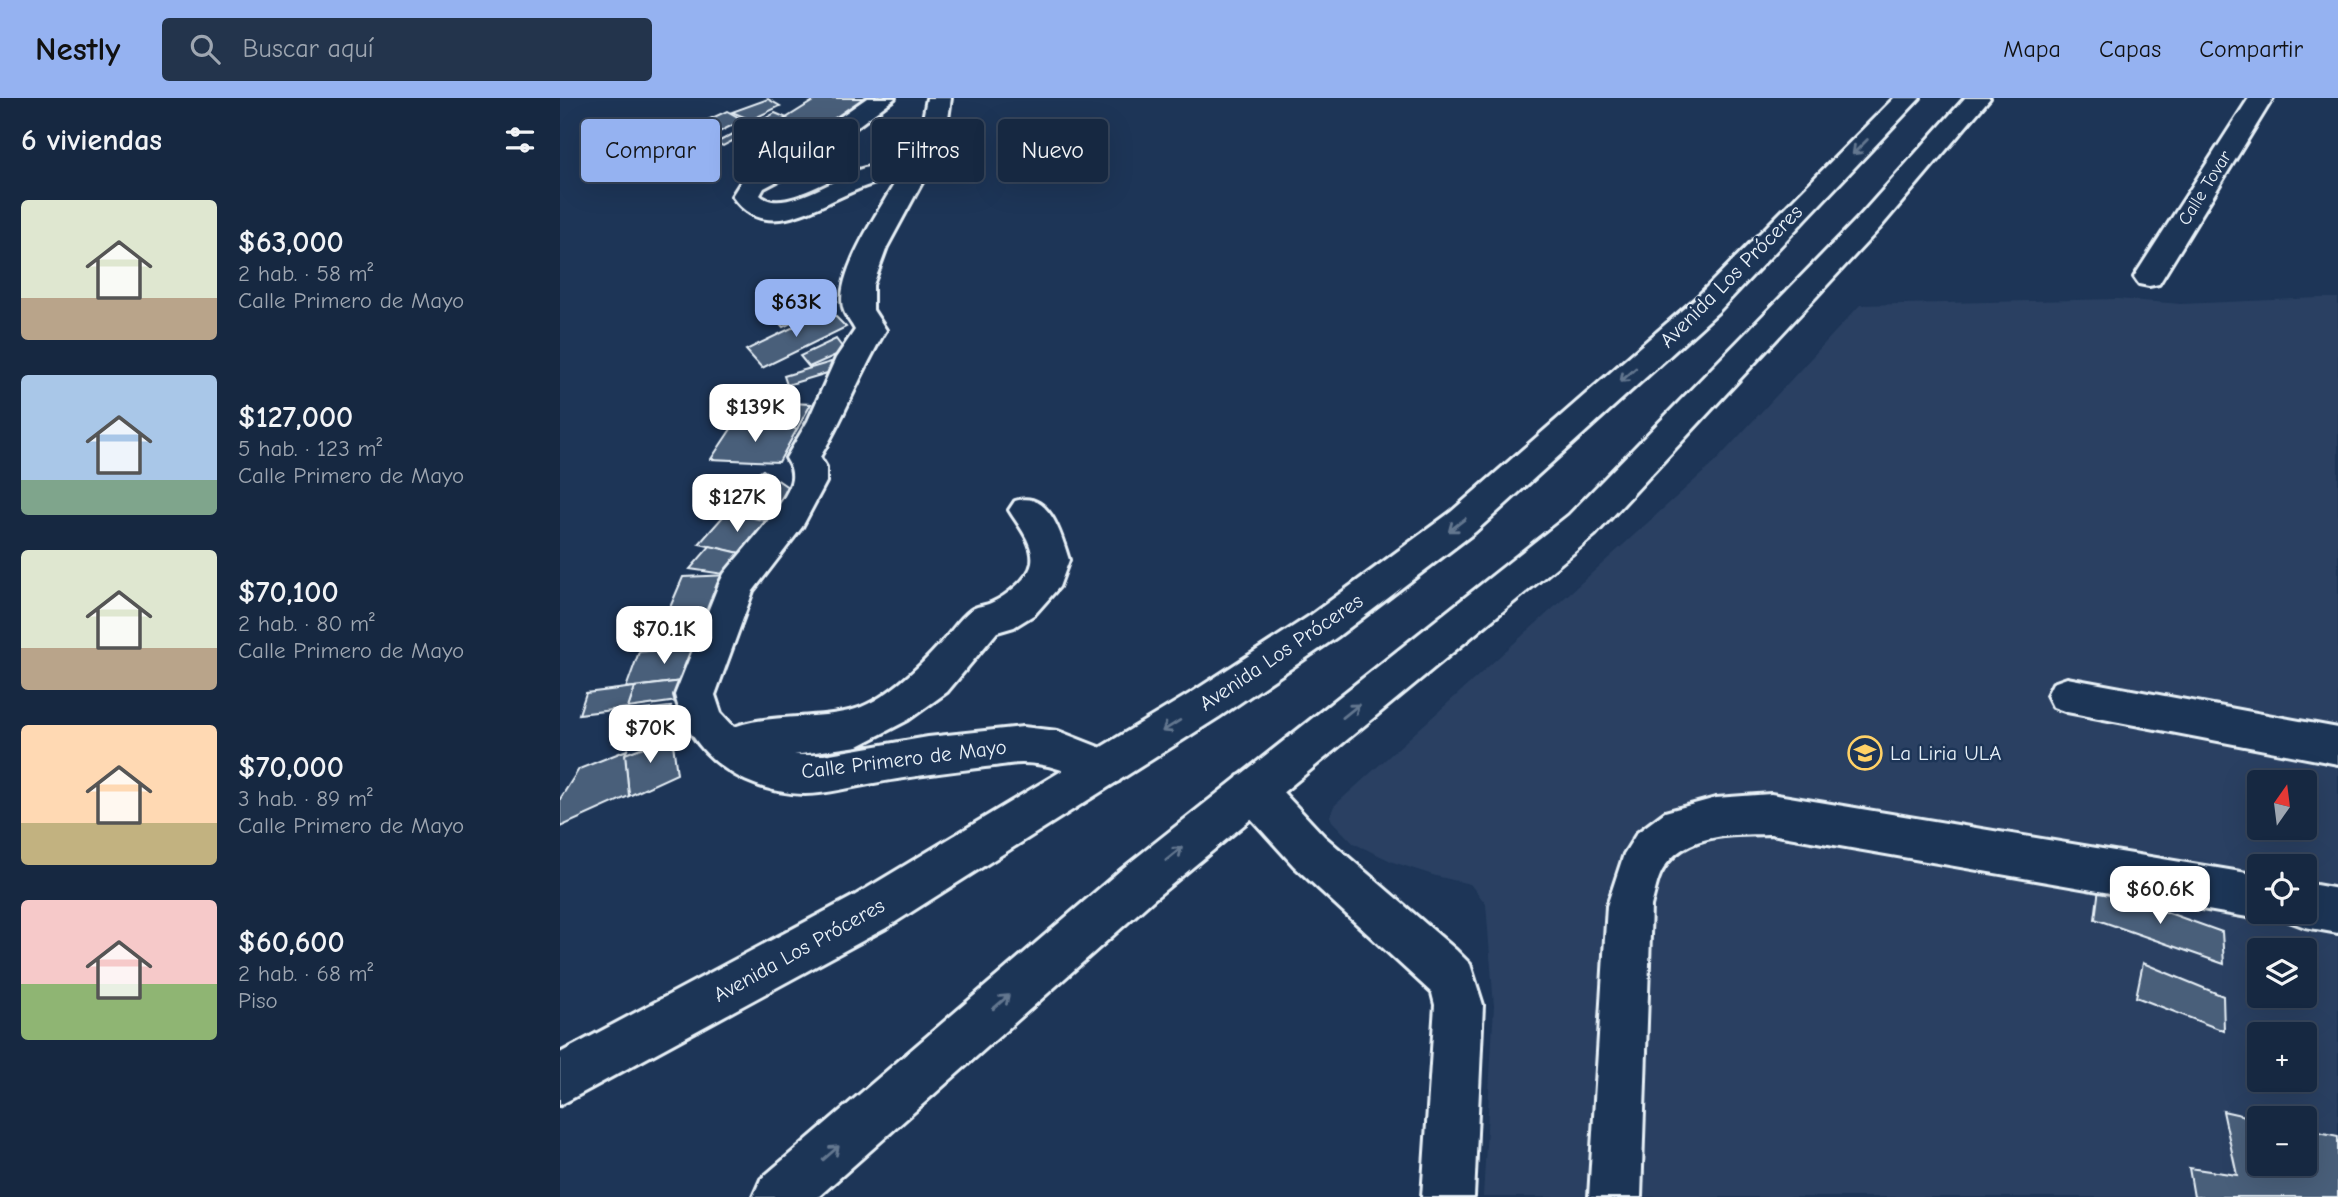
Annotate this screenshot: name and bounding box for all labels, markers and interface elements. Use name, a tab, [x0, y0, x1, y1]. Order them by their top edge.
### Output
search box	[162, 18, 652, 81]
text: Nestly	[35, 30, 120, 68]
icon: search	[186, 30, 224, 68]
text: Buscar aquí	[242, 34, 374, 64]
text: Mapa	[2003, 35, 2061, 63]
text: Capas	[2099, 35, 2161, 63]
text: Compartir	[2199, 35, 2303, 63]
chip: Comprar	[581, 119, 720, 182]
chip: Alquilar	[734, 119, 858, 182]
chip: Filtros	[872, 119, 984, 182]
chip: Nuevo	[998, 119, 1108, 182]
icon: filters	[501, 121, 539, 159]
text: 6 viviendas	[21, 123, 162, 158]
one-way arrow	[1851, 138, 1868, 155]
street label: Calle Tovar	[2174, 146, 2237, 229]
street label: Avenida Los Próceres	[1655, 200, 1807, 352]
text: $63,000	[238, 225, 344, 260]
icon: home	[77, 228, 161, 312]
text: 2 hab. · 58 m²	[238, 260, 373, 287]
pin: $63K	[755, 280, 837, 339]
text: Calle Primero de Mayo	[238, 287, 464, 314]
text: $63K	[771, 288, 821, 315]
one-way arrow	[1619, 367, 1637, 383]
pin: $139K	[706, 384, 804, 444]
text: $139K	[725, 393, 785, 420]
text: $127,000	[238, 400, 353, 435]
icon: home	[77, 403, 161, 487]
text: 5 hab. · 123 m²	[238, 435, 382, 462]
text: Calle Primero de Mayo	[238, 462, 464, 489]
pin: $127K	[688, 474, 786, 534]
text: $127K	[708, 483, 766, 510]
one-way arrow	[1449, 518, 1467, 533]
text: $70,100	[238, 575, 339, 610]
icon: home	[77, 578, 161, 662]
street label: Avenida Los Próceres	[1195, 588, 1367, 716]
pin: $70.1K	[607, 606, 721, 666]
text: 2 hab. · 80 m²	[238, 610, 375, 637]
text: $70.1K	[632, 615, 696, 642]
text: Calle Primero de Mayo	[238, 637, 464, 664]
one-way arrow	[1341, 704, 1359, 719]
pin: $70K	[609, 706, 691, 765]
text: $70K	[625, 714, 675, 741]
one-way arrow	[1162, 719, 1181, 734]
street label: Calle Primero de Mayo	[800, 734, 1008, 784]
school or university icon: La Liria ULA	[1846, 734, 1884, 772]
place label: La Liria ULA	[1890, 741, 2001, 765]
text: $70,000	[238, 750, 344, 785]
icon: home	[77, 753, 161, 837]
north arrow	[2247, 770, 2317, 840]
map controls	[2247, 770, 2317, 1176]
text: 3 hab. · 89 m²	[238, 785, 373, 812]
text: Calle Primero de Mayo	[238, 812, 464, 839]
one-way arrow	[1165, 847, 1183, 862]
button: locate	[2247, 854, 2317, 924]
pin: $60.6K	[2103, 866, 2217, 926]
text: $60.6K	[2126, 875, 2194, 902]
street label: Avenida Los Próceres	[709, 893, 889, 1007]
text: $60,600	[238, 925, 345, 960]
icon: home	[77, 928, 161, 1012]
button: layers	[2247, 938, 2317, 1008]
text: 2 hab. · 68 m²	[238, 960, 373, 987]
text: Piso	[238, 987, 278, 1014]
one-way arrow	[992, 994, 1009, 1011]
button: +	[2247, 1022, 2317, 1092]
button: −	[2247, 1106, 2317, 1176]
one-way arrow	[821, 1145, 839, 1161]

